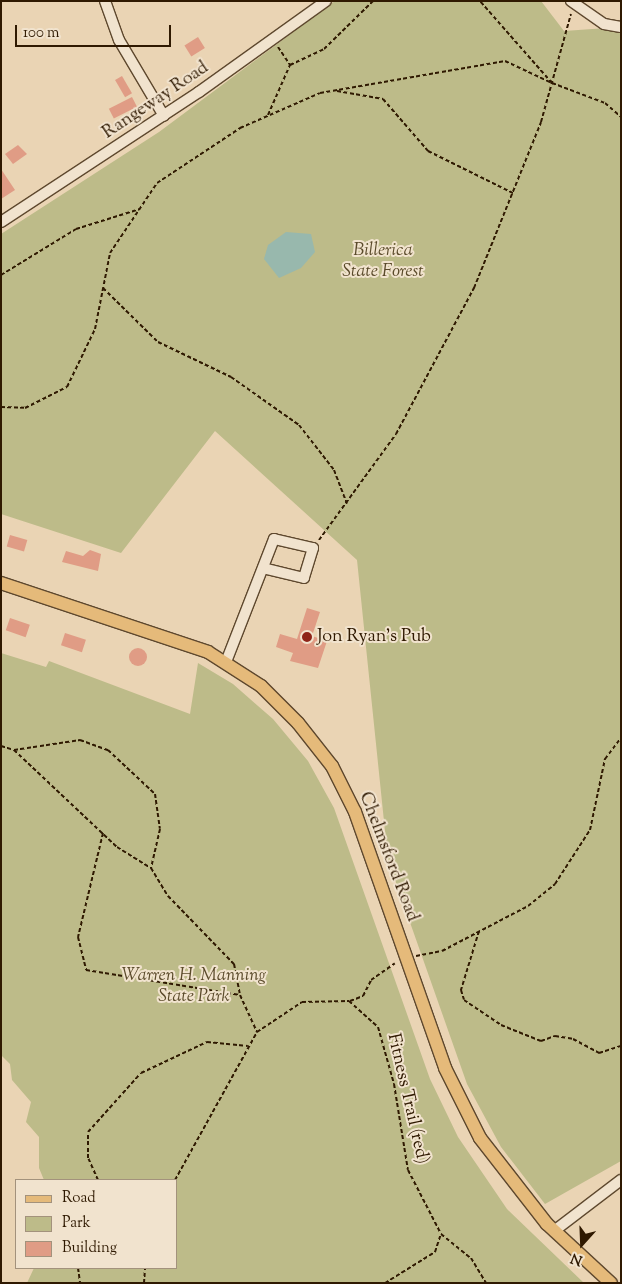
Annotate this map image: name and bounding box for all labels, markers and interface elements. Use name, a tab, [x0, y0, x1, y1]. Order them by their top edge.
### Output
scale bar	[18, 15, 174, 47]
text: 100 m	[23, 23, 59, 44]
street label: Rangeway Road	[99, 58, 213, 144]
park label: Billerica State Forest	[342, 241, 424, 284]
place label: Jon Ryan's Pub	[317, 626, 431, 648]
marker: Jon Ryan's Pub	[301, 631, 313, 643]
street label: Chelmsford Road	[353, 789, 423, 925]
park label: Warren H. Manning State Park	[122, 966, 266, 1009]
street label: Fitness Trail (red)	[381, 1032, 433, 1166]
legend	[15, 1179, 178, 1269]
text: Road	[62, 1188, 96, 1209]
text: Park	[62, 1213, 91, 1234]
north arrow	[557, 1219, 607, 1269]
text: Building	[62, 1238, 117, 1259]
text: N	[568, 1247, 586, 1269]

